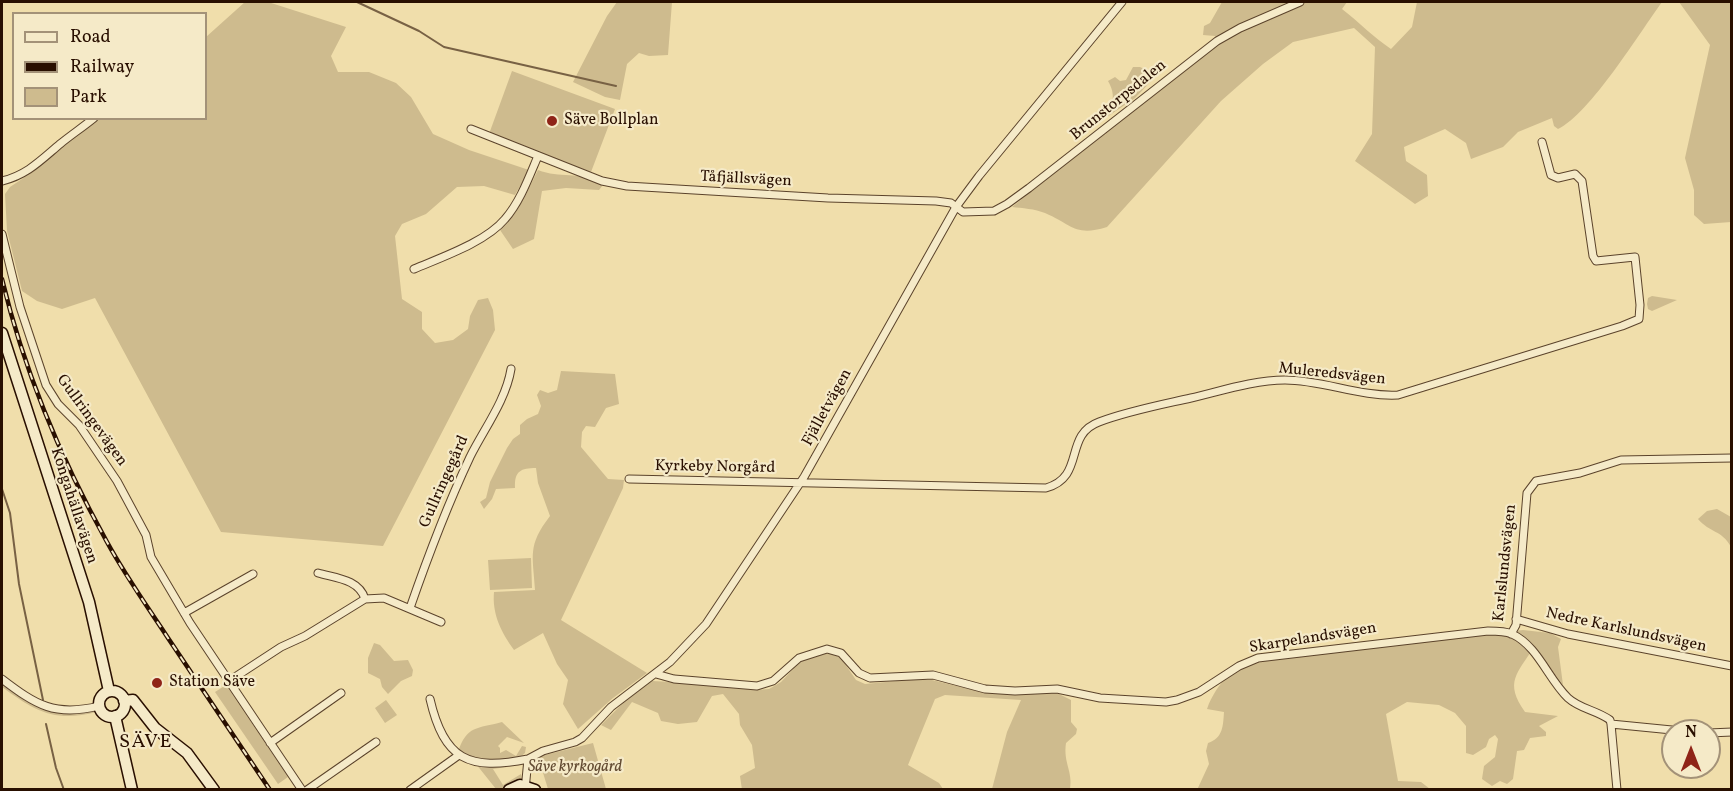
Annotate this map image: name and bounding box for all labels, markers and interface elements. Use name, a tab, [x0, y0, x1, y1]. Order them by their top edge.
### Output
legend	[12, 12, 207, 120]
text: Road	[70, 25, 111, 50]
text: Railway	[70, 55, 134, 80]
street label: Brunstorpsdalen	[1067, 57, 1171, 145]
text: Park	[70, 85, 107, 110]
place label: Säve Bollplan	[564, 111, 659, 131]
marker: Säve Bollplan	[545, 114, 559, 128]
street label: Tåfjällsvägen	[700, 168, 792, 192]
street label: Muleredsvägen	[1278, 360, 1386, 390]
street label: Fjälletvägen	[799, 366, 857, 450]
street label: Gullringevägen	[51, 371, 131, 471]
street label: Gullringegård	[416, 433, 474, 531]
street label: Kongahällavägen	[45, 446, 101, 566]
street label: Kyrkeby Norgård	[655, 457, 775, 479]
street label: Karlslundsvägen	[1490, 503, 1522, 623]
street label: Nedre Karlslundsvägen	[1544, 605, 1708, 657]
street label: Skarpelandsvägen	[1248, 619, 1378, 659]
place label: Station Säve	[169, 673, 255, 693]
marker: Station Säve	[150, 676, 164, 690]
north arrow	[1661, 719, 1721, 779]
text: N	[1685, 722, 1697, 744]
district label: SÄVE	[119, 731, 173, 755]
park label: Säve kyrkogård	[528, 758, 622, 778]

